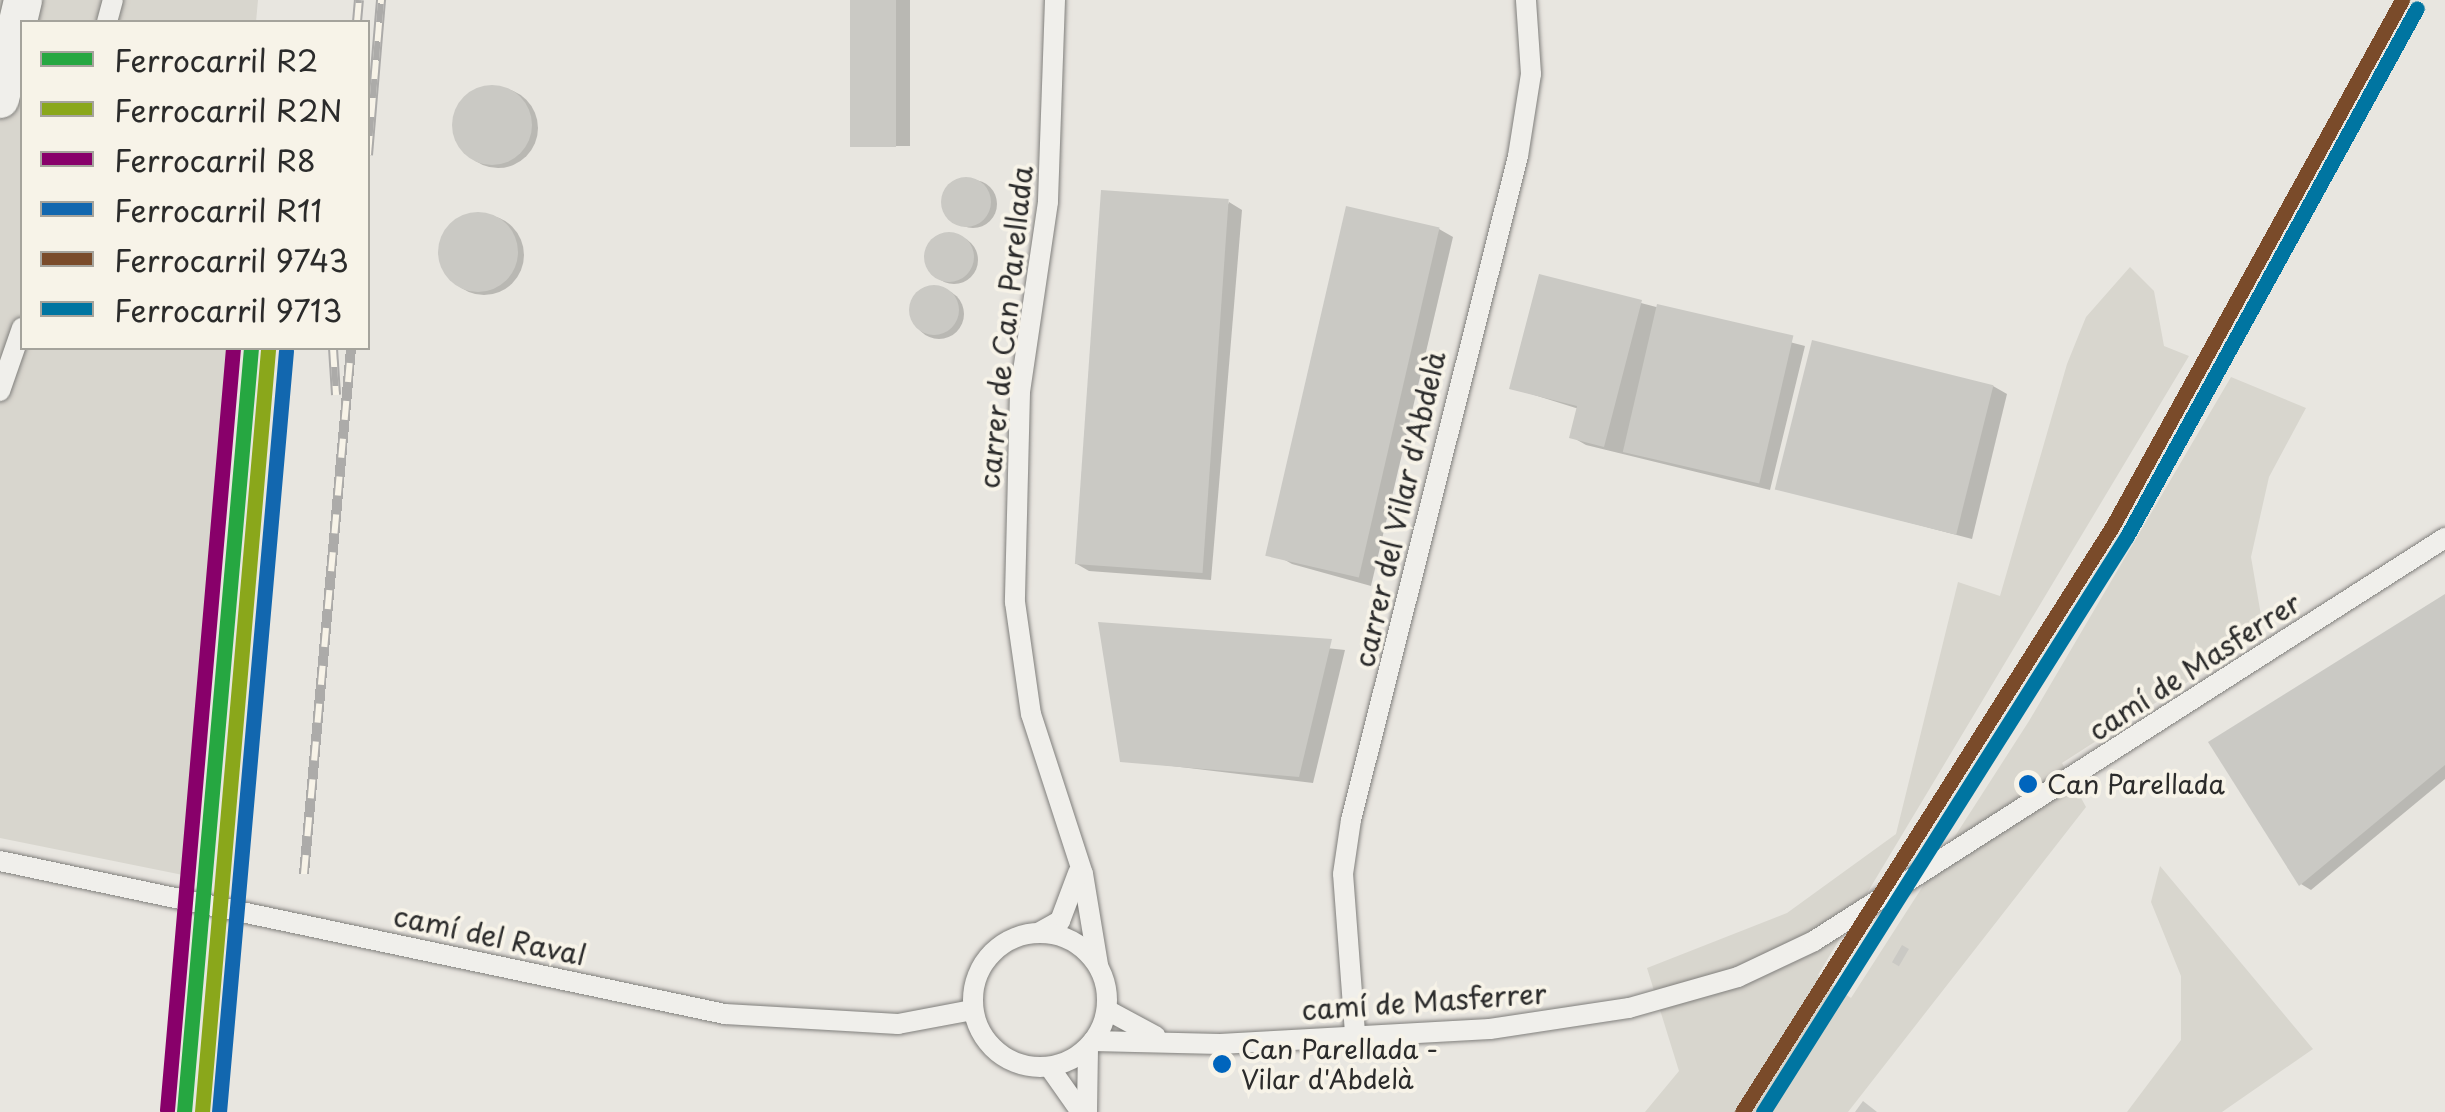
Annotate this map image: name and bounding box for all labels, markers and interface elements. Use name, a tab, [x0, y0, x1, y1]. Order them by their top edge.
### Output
legend	[20, 20, 370, 350]
text: Ferrocarril R2	[114, 37, 318, 82]
text: Ferrocarril R2N	[114, 87, 342, 132]
text: Ferrocarril R8	[114, 137, 316, 182]
street label: carrer de Can Parellada	[971, 164, 1039, 490]
text: Ferrocarril R11	[114, 187, 322, 232]
text: Ferrocarril 9743	[114, 237, 349, 282]
text: Ferrocarril 9713	[114, 287, 342, 332]
street label: carrer del Vilar d'Abdelà	[1346, 345, 1452, 673]
street label: camí de Masferrer	[2080, 584, 2308, 748]
place label: Can Parellada	[2047, 768, 2223, 800]
marker: Can Parellada	[2018, 774, 2038, 794]
street label: camí del Raval	[390, 898, 590, 972]
street label: camí de Masferrer	[1299, 976, 1549, 1026]
place label: Can Parellada - Vilar d'Abdelà	[1241, 1033, 1438, 1094]
marker: Can Parellada - Vilar d'Abdelà	[1212, 1054, 1232, 1074]

